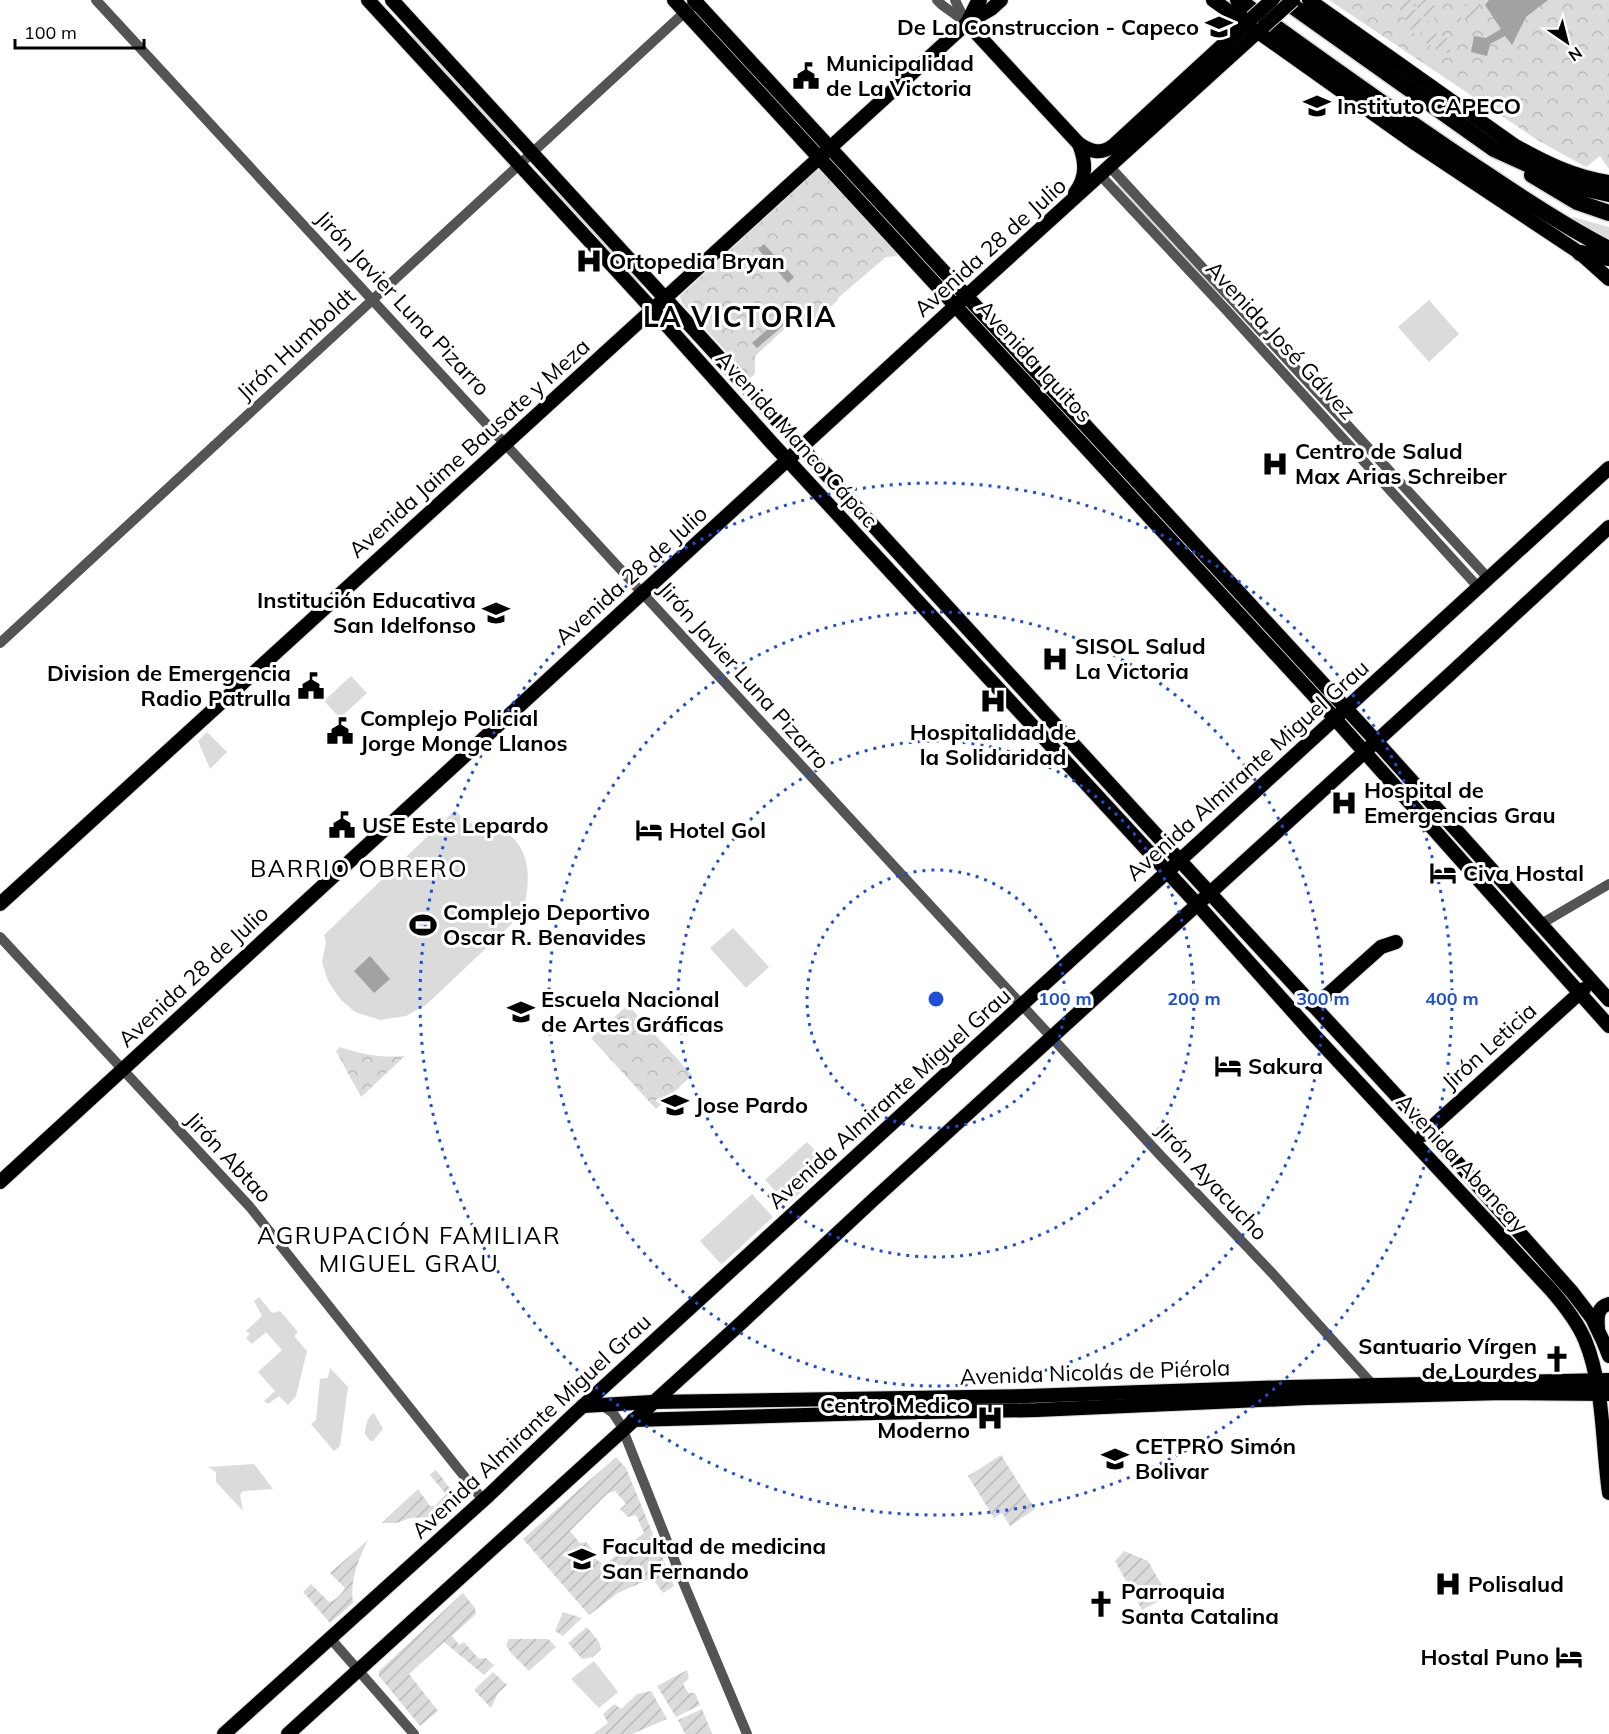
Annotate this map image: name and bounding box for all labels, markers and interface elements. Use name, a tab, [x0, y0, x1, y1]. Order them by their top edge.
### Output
scale bar	[15, 12, 144, 50]
school or university icon: De La Construccion - Capeco	[1204, 12, 1234, 42]
north arrow	[1537, 12, 1597, 72]
place label: De La Construccion - Capeco	[897, 13, 1199, 41]
text: 100 m	[24, 21, 77, 44]
text: N	[1565, 43, 1586, 66]
place label: Municipalidad de La Victoria	[826, 49, 974, 102]
public building icon: Municipalidad de La Victoria	[791, 61, 821, 91]
school or university icon: Instituto CAPECO	[1302, 91, 1332, 121]
place label: Instituto CAPECO	[1337, 92, 1521, 120]
street label: Avenida 28 de Julio	[908, 171, 1072, 323]
street label: Jirón Javier Luna Pizarro	[310, 205, 496, 401]
hospital icon: Ortopedia Bryan	[574, 246, 604, 276]
place label: Ortopedia Bryan	[609, 247, 785, 275]
street label: Avenida José Gálvez	[1200, 255, 1362, 425]
street label: Jirón Humboldt	[231, 282, 361, 406]
street label: Avenida Iquitos	[971, 294, 1099, 428]
district label: LA VICTORIA	[643, 299, 837, 334]
street label: Avenida Jaime Bausate y Meza	[343, 332, 595, 564]
street label: Avenida Manco Cápac	[710, 345, 884, 533]
place label: Centro de Salud Max Arias Schreiber	[1295, 437, 1507, 490]
hospital icon: Centro de Salud Max Arias Schreiber	[1260, 449, 1290, 479]
street label: Avenida 28 de Julio	[549, 499, 713, 651]
street label: Jirón Javier Luna Pizarro	[652, 575, 836, 775]
place label: Institución Educativa San Idelfonso	[257, 586, 476, 639]
school or university icon: Institución Educativa San Idelfonso	[481, 598, 511, 628]
place label: SISOL Salud La Victoria	[1075, 632, 1206, 685]
hospital icon: SISOL Salud La Victoria	[1040, 644, 1070, 674]
street label: Avenida Almirante Miguel Grau	[1120, 653, 1374, 887]
place label: Division de Emergencia Radio Patrulla	[47, 659, 291, 712]
public building icon: Division de Emergencia Radio Patrulla	[296, 671, 326, 701]
hospital icon: Hospitalidad de la Solidaridad	[978, 686, 1008, 716]
place label: Complejo Policial Jorge Monge Llanos	[360, 704, 567, 757]
public building icon: Complejo Policial Jorge Monge Llanos	[325, 716, 355, 746]
place label: Hospitalidad de la Solidaridad	[910, 718, 1076, 771]
place label: Hospital de Emergencias Grau	[1364, 776, 1556, 829]
hospital icon: Hospital de Emergencias Grau	[1329, 788, 1359, 818]
public building icon: USE Este Lepardo	[327, 810, 357, 840]
place label: USE Este Lepardo	[362, 811, 548, 839]
hotel icon: Hotel Gol	[634, 815, 664, 845]
place label: Hotel Gol	[669, 816, 766, 844]
district label: BARRIO OBRERO	[250, 853, 468, 883]
hotel icon: Civa Hostal	[1428, 858, 1458, 888]
place label: Civa Hostal	[1463, 859, 1584, 887]
place label: Complejo Deportivo Oscar R. Benavides	[443, 898, 650, 951]
street label: Avenida 28 de Julio	[112, 899, 274, 1053]
sports icon: Complejo Deportivo Oscar R. Benavides	[408, 910, 438, 940]
street label: Avenida Almirante Miguel Grau	[762, 981, 1016, 1215]
place label: Escuela Nacional de Artes Gráficas	[541, 985, 724, 1038]
text: 100 m	[1038, 987, 1092, 1010]
text: 200 m	[1167, 987, 1221, 1010]
text: 300 m	[1296, 987, 1350, 1010]
text: 400 m	[1425, 987, 1479, 1010]
centre of rings	[926, 989, 946, 1009]
street label: Jirón Leticia	[1436, 996, 1542, 1096]
school or university icon: Escuela Nacional de Artes Gráficas	[506, 997, 536, 1027]
hotel icon: Sakura	[1213, 1051, 1243, 1081]
place label: Sakura	[1248, 1052, 1323, 1080]
street label: Avenida Abancay	[1390, 1087, 1534, 1239]
school or university icon: Jose Pardo	[660, 1090, 690, 1120]
place label: Jose Pardo	[695, 1091, 808, 1119]
street label: Jirón Abtao	[180, 1106, 278, 1208]
street label: Jirón Ayacucho	[1150, 1116, 1274, 1246]
district label: AGRUPACIÓN FAMILIAR MIGUEL GRAU	[257, 1220, 561, 1278]
street label: Avenida Almirante Miguel Grau	[405, 1308, 657, 1544]
place label: Santuario Vírgen de Lourdes	[1358, 1332, 1537, 1385]
church icon: Santuario Vírgen de Lourdes	[1542, 1344, 1572, 1374]
street label: Avenida Nicolás de Piérola	[959, 1353, 1231, 1391]
place label: Centro Medico Moderno	[820, 1391, 970, 1444]
hospital icon: Centro Medico Moderno	[975, 1403, 1005, 1433]
place label: CETPRO Simón Bolivar	[1135, 1432, 1296, 1485]
school or university icon: CETPRO Simón Bolivar	[1100, 1444, 1130, 1474]
place label: Facultad de medicina San Fernando	[602, 1532, 826, 1585]
school or university icon: Facultad de medicina San Fernando	[567, 1544, 597, 1574]
hospital icon: Polisalud	[1433, 1569, 1463, 1599]
place label: Polisalud	[1468, 1570, 1564, 1598]
place label: Parroquia Santa Catalina	[1121, 1577, 1279, 1630]
church icon: Parroquia Santa Catalina	[1086, 1589, 1116, 1619]
hotel icon: Hostal Puno	[1554, 1642, 1584, 1672]
place label: Hostal Puno	[1420, 1643, 1549, 1671]

